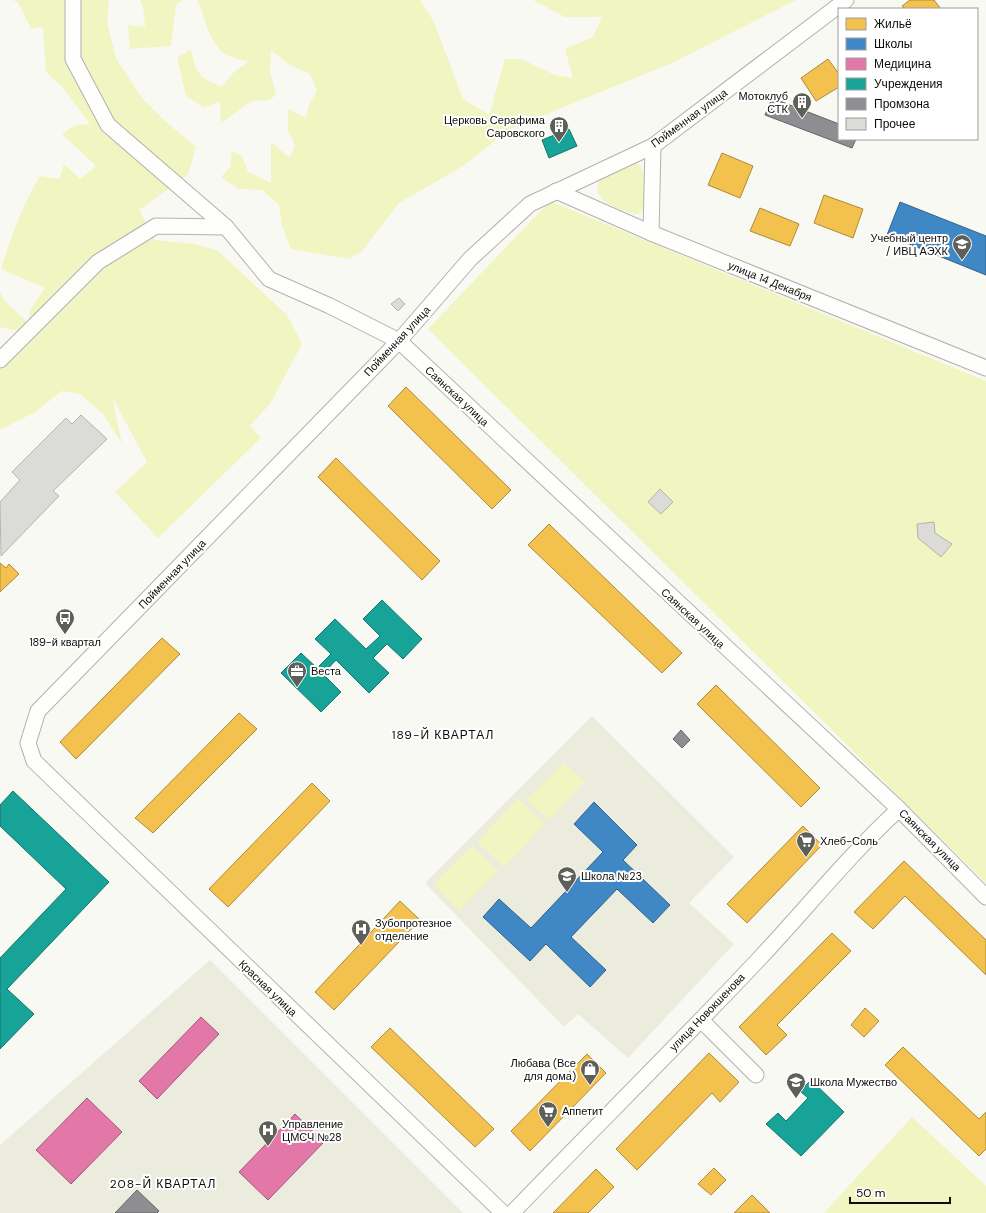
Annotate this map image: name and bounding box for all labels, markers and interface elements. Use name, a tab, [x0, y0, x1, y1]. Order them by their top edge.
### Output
legend	[838, 8, 978, 140]
text: Жильё	[874, 16, 912, 32]
text: Школы	[874, 36, 912, 52]
text: Медицина	[874, 56, 931, 72]
text: Учреждения	[874, 76, 943, 92]
street label: Пойменная улица	[648, 85, 731, 150]
place label: Мотоклуб СТК	[739, 89, 789, 116]
building icon: Мотоклуб СТК	[791, 91, 813, 119]
text: Промзона	[874, 96, 930, 112]
place label: Церковь Серафима Саровского	[444, 113, 546, 140]
building icon: Церковь Серафима Саровского	[548, 115, 570, 143]
text: Прочее	[874, 116, 916, 132]
place label: Учебный центр / ИВЦ АЭХК	[870, 231, 949, 258]
school or university icon: Учебный центр / ИВЦ АЭХК	[951, 233, 973, 261]
street label: улица 14 Декабря	[726, 258, 814, 304]
street label: Пойменная улица	[361, 302, 434, 379]
street label: Саянская улица	[422, 363, 492, 430]
street label: Пойменная улица	[135, 536, 209, 612]
street label: Саянская улица	[658, 585, 728, 652]
bus stop icon: 189-й квартал	[54, 607, 76, 635]
place label: 189-й квартал	[29, 635, 101, 649]
office icon: Веста	[286, 660, 308, 688]
place label: Веста	[311, 664, 342, 678]
district label: 189-Й КВАРТАЛ	[392, 727, 494, 743]
street label: Саянская улица	[896, 806, 965, 875]
supermarket icon: Хлеб-Соль	[795, 830, 817, 858]
place label: Хлеб-Соль	[820, 834, 878, 848]
school or university icon: Школа №23	[556, 865, 578, 893]
place label: Школа №23	[581, 869, 642, 883]
place label: Зубопротезное отделение	[375, 916, 452, 943]
hospital icon: Зубопротезное отделение	[350, 918, 372, 946]
street label: Красная улица	[236, 957, 301, 1020]
street label: улица Новокшенова	[666, 970, 748, 1054]
place label: Любава (Все для дома)	[511, 1056, 576, 1083]
shop icon: Любава (Все для дома)	[579, 1058, 601, 1086]
school or university icon: Школа Мужество	[785, 1071, 807, 1099]
place label: Школа Мужество	[810, 1075, 897, 1089]
supermarket icon: Аппетит	[537, 1100, 559, 1128]
place label: Аппетит	[562, 1104, 603, 1118]
place label: Управление ЦМСЧ №28	[282, 1117, 343, 1144]
hospital icon: Управление ЦМСЧ №28	[257, 1119, 279, 1147]
district label: 208-Й КВАРТАЛ	[110, 1176, 216, 1192]
scale bar	[850, 1179, 950, 1205]
text: 50 m	[856, 1185, 885, 1201]

